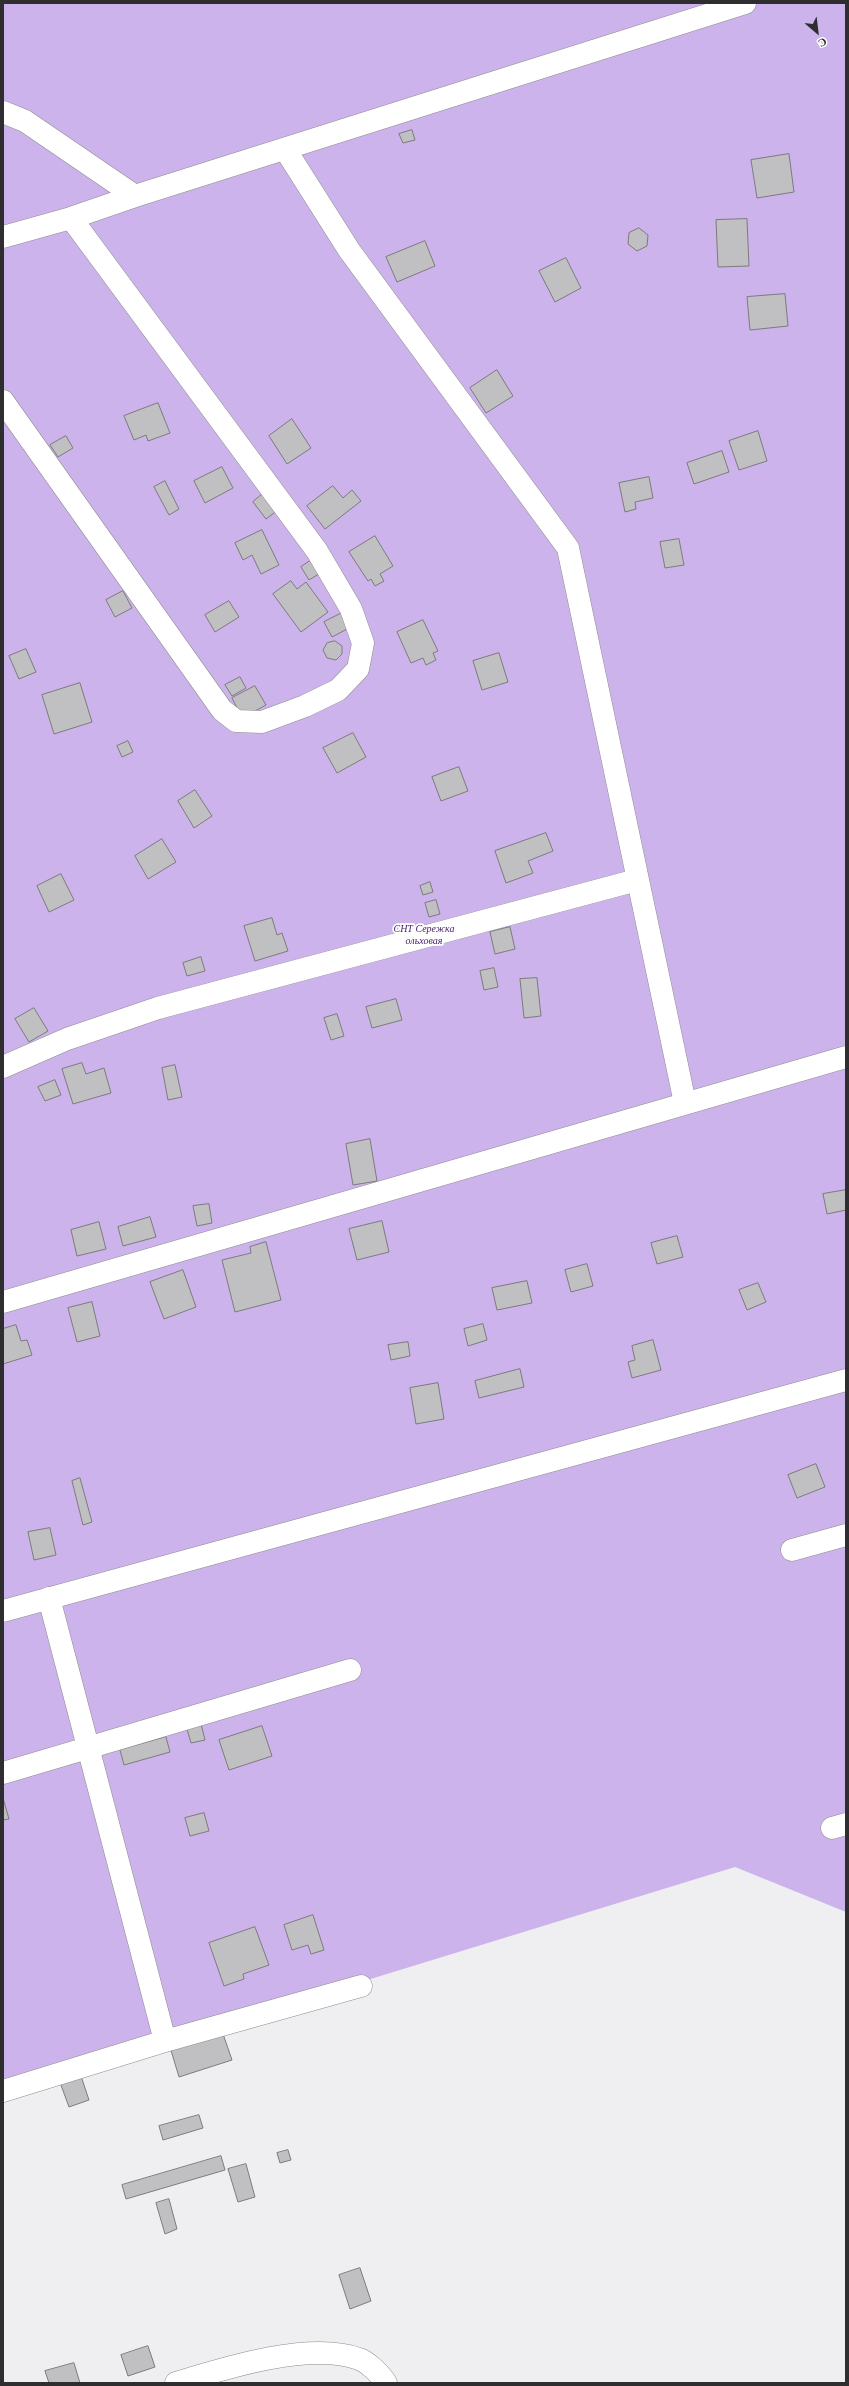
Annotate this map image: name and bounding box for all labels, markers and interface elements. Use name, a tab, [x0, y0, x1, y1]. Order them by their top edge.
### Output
north arrow	[797, 12, 837, 52]
text: С	[816, 35, 829, 50]
park label: СНТ Сережка ольховая	[393, 923, 455, 946]

